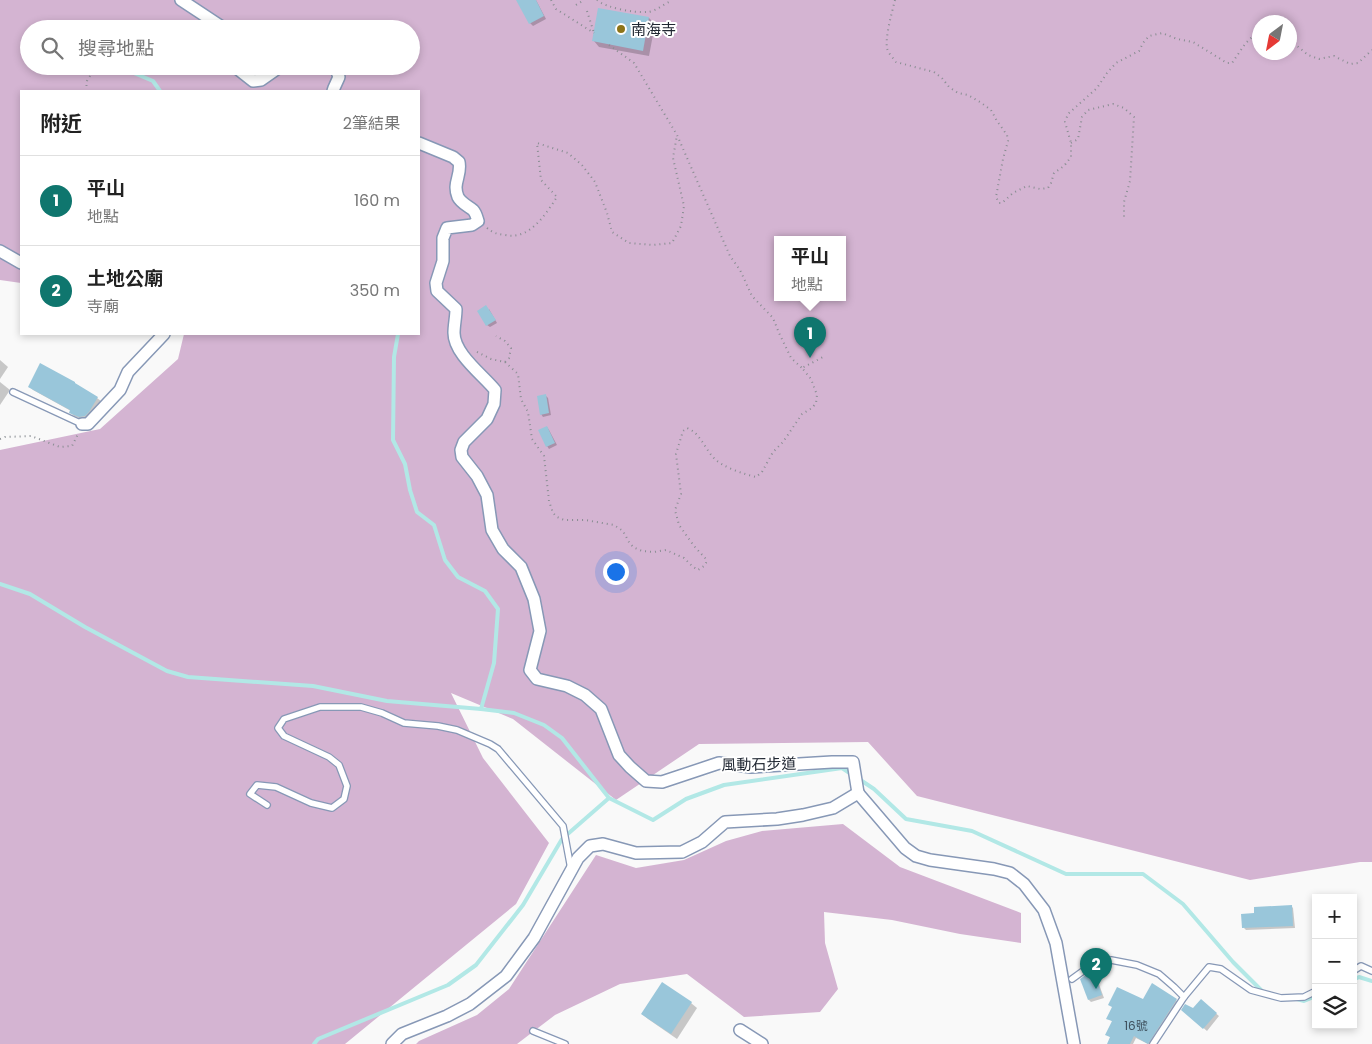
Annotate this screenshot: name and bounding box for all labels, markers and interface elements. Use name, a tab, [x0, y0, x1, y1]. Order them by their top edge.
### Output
north arrow	[1252, 15, 1297, 60]
place label: 南海寺	[631, 19, 676, 40]
search box	[20, 20, 420, 75]
marker: 南海寺	[615, 23, 627, 35]
icon: search	[38, 34, 66, 62]
text: 搜尋地點	[78, 35, 154, 62]
text: 附近	[40, 109, 82, 138]
text: 2筆結果	[343, 112, 400, 135]
text: 平山	[87, 175, 125, 202]
text: 1	[53, 189, 59, 212]
text: 160 m	[354, 189, 400, 212]
text: 地點	[87, 205, 119, 228]
popup	[774, 236, 846, 301]
text: 平山	[791, 243, 829, 270]
text: 土地公廟	[87, 265, 163, 292]
text: 地點	[791, 273, 823, 296]
text: 2	[51, 279, 61, 302]
text: 350 m	[350, 279, 400, 302]
text: 寺廟	[87, 295, 119, 318]
pin: 1	[794, 317, 826, 358]
your location	[603, 559, 629, 585]
street label: 風動石步道	[721, 753, 797, 775]
map controls	[1312, 894, 1357, 1029]
button: +	[1312, 894, 1357, 939]
button: −	[1312, 939, 1357, 984]
pin: 2	[1080, 948, 1112, 989]
button: layers	[1312, 984, 1357, 1029]
house number: 16號	[1124, 1017, 1148, 1034]

